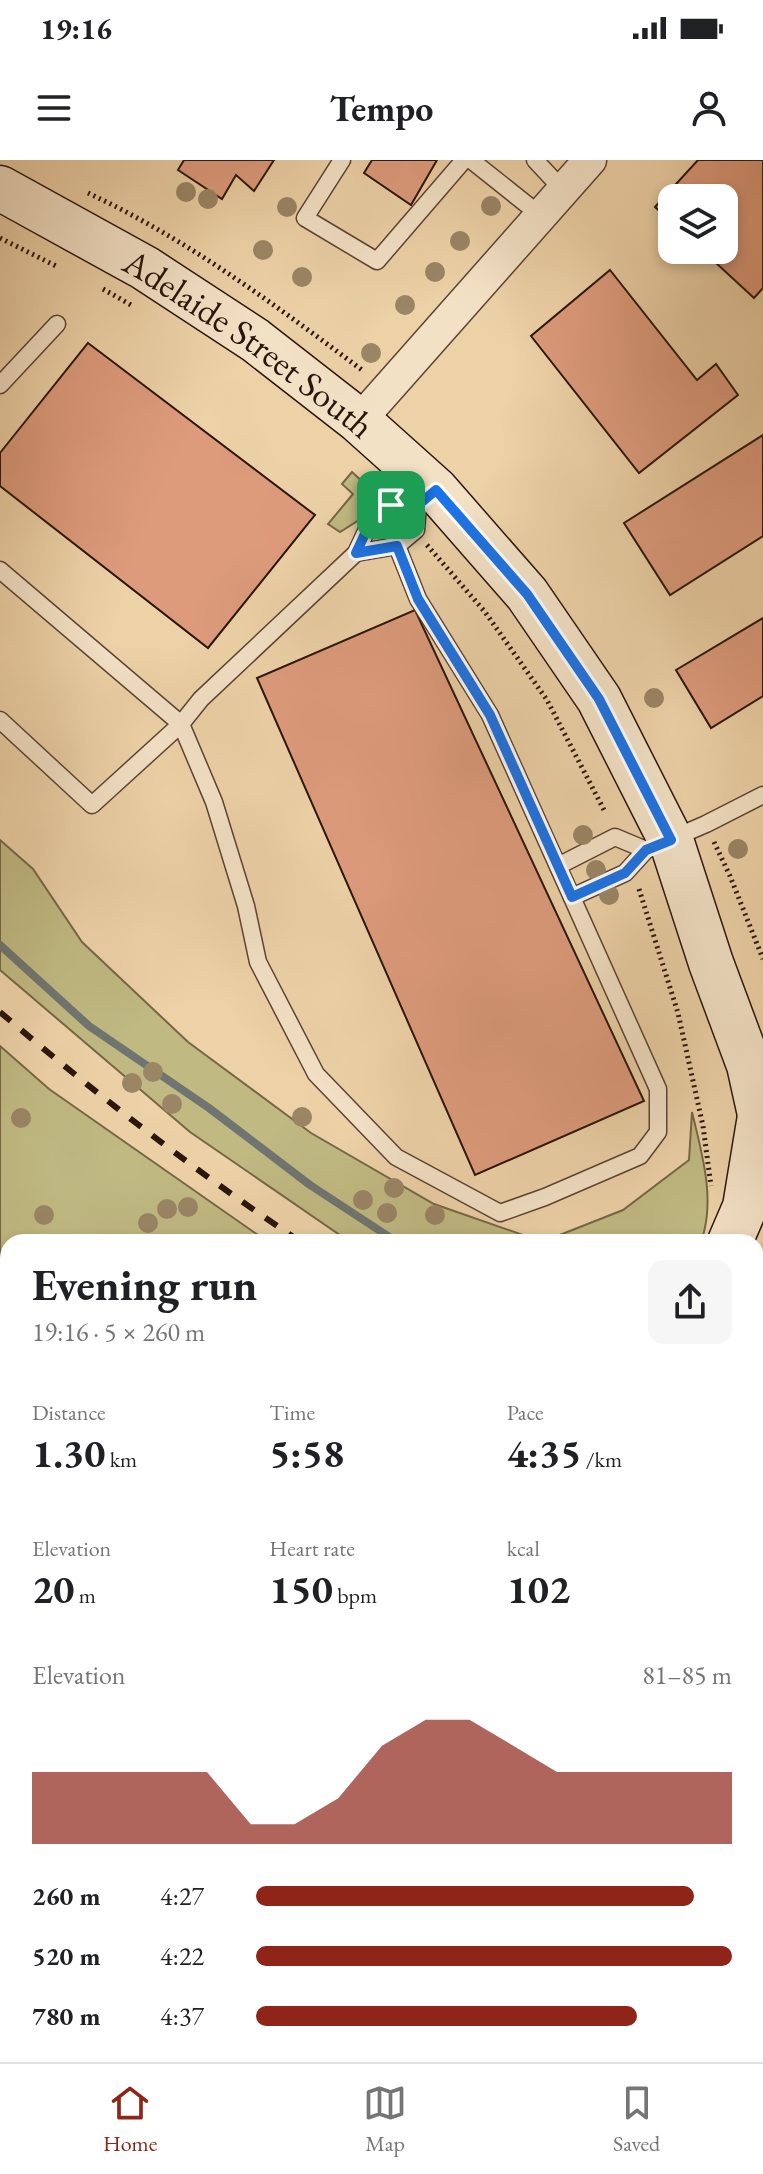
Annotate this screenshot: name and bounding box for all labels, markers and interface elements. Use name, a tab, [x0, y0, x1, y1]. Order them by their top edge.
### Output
text: 19:16	[40, 9, 112, 48]
text: Tempo	[330, 85, 433, 132]
icon: menu	[32, 86, 76, 130]
icon: person	[687, 86, 731, 130]
map controls	[658, 184, 738, 264]
button: layers	[658, 184, 738, 264]
street label: Adelaide Street South	[114, 237, 385, 448]
pin	[357, 471, 425, 539]
icon: arrive	[369, 483, 413, 527]
text: Evening run	[32, 1256, 257, 1313]
button: share	[648, 1260, 732, 1344]
text: 19:16 · 5 × 260 m	[32, 1315, 205, 1349]
text: Distance	[32, 1398, 105, 1427]
text: Time	[269, 1398, 315, 1427]
text: Pace	[507, 1398, 544, 1427]
text: 1.30	[32, 1427, 105, 1479]
text: 5:58	[269, 1427, 344, 1479]
text: 4:35	[507, 1427, 581, 1479]
text: km	[105, 1445, 137, 1474]
text: /km	[581, 1445, 622, 1474]
text: Elevation	[32, 1534, 111, 1563]
text: Heart rate	[269, 1534, 355, 1563]
text: kcal	[507, 1534, 540, 1563]
text: 20	[32, 1563, 74, 1615]
text: 150	[269, 1563, 333, 1615]
text: 102	[507, 1563, 570, 1615]
text: m	[74, 1581, 96, 1610]
text: bpm	[333, 1581, 377, 1610]
text: Elevation	[32, 1658, 126, 1692]
text: 81–85 m	[642, 1658, 732, 1692]
text: 260 m	[32, 1879, 100, 1913]
text: 4:27	[160, 1879, 204, 1913]
text: 520 m	[32, 1939, 100, 1973]
text: 4:22	[160, 1939, 204, 1973]
text: 780 m	[32, 1999, 100, 2033]
text: 4:37	[160, 1999, 204, 2033]
tab: Home	[103, 2081, 157, 2158]
tab: Map	[363, 2081, 407, 2158]
tab: Saved	[613, 2081, 660, 2158]

